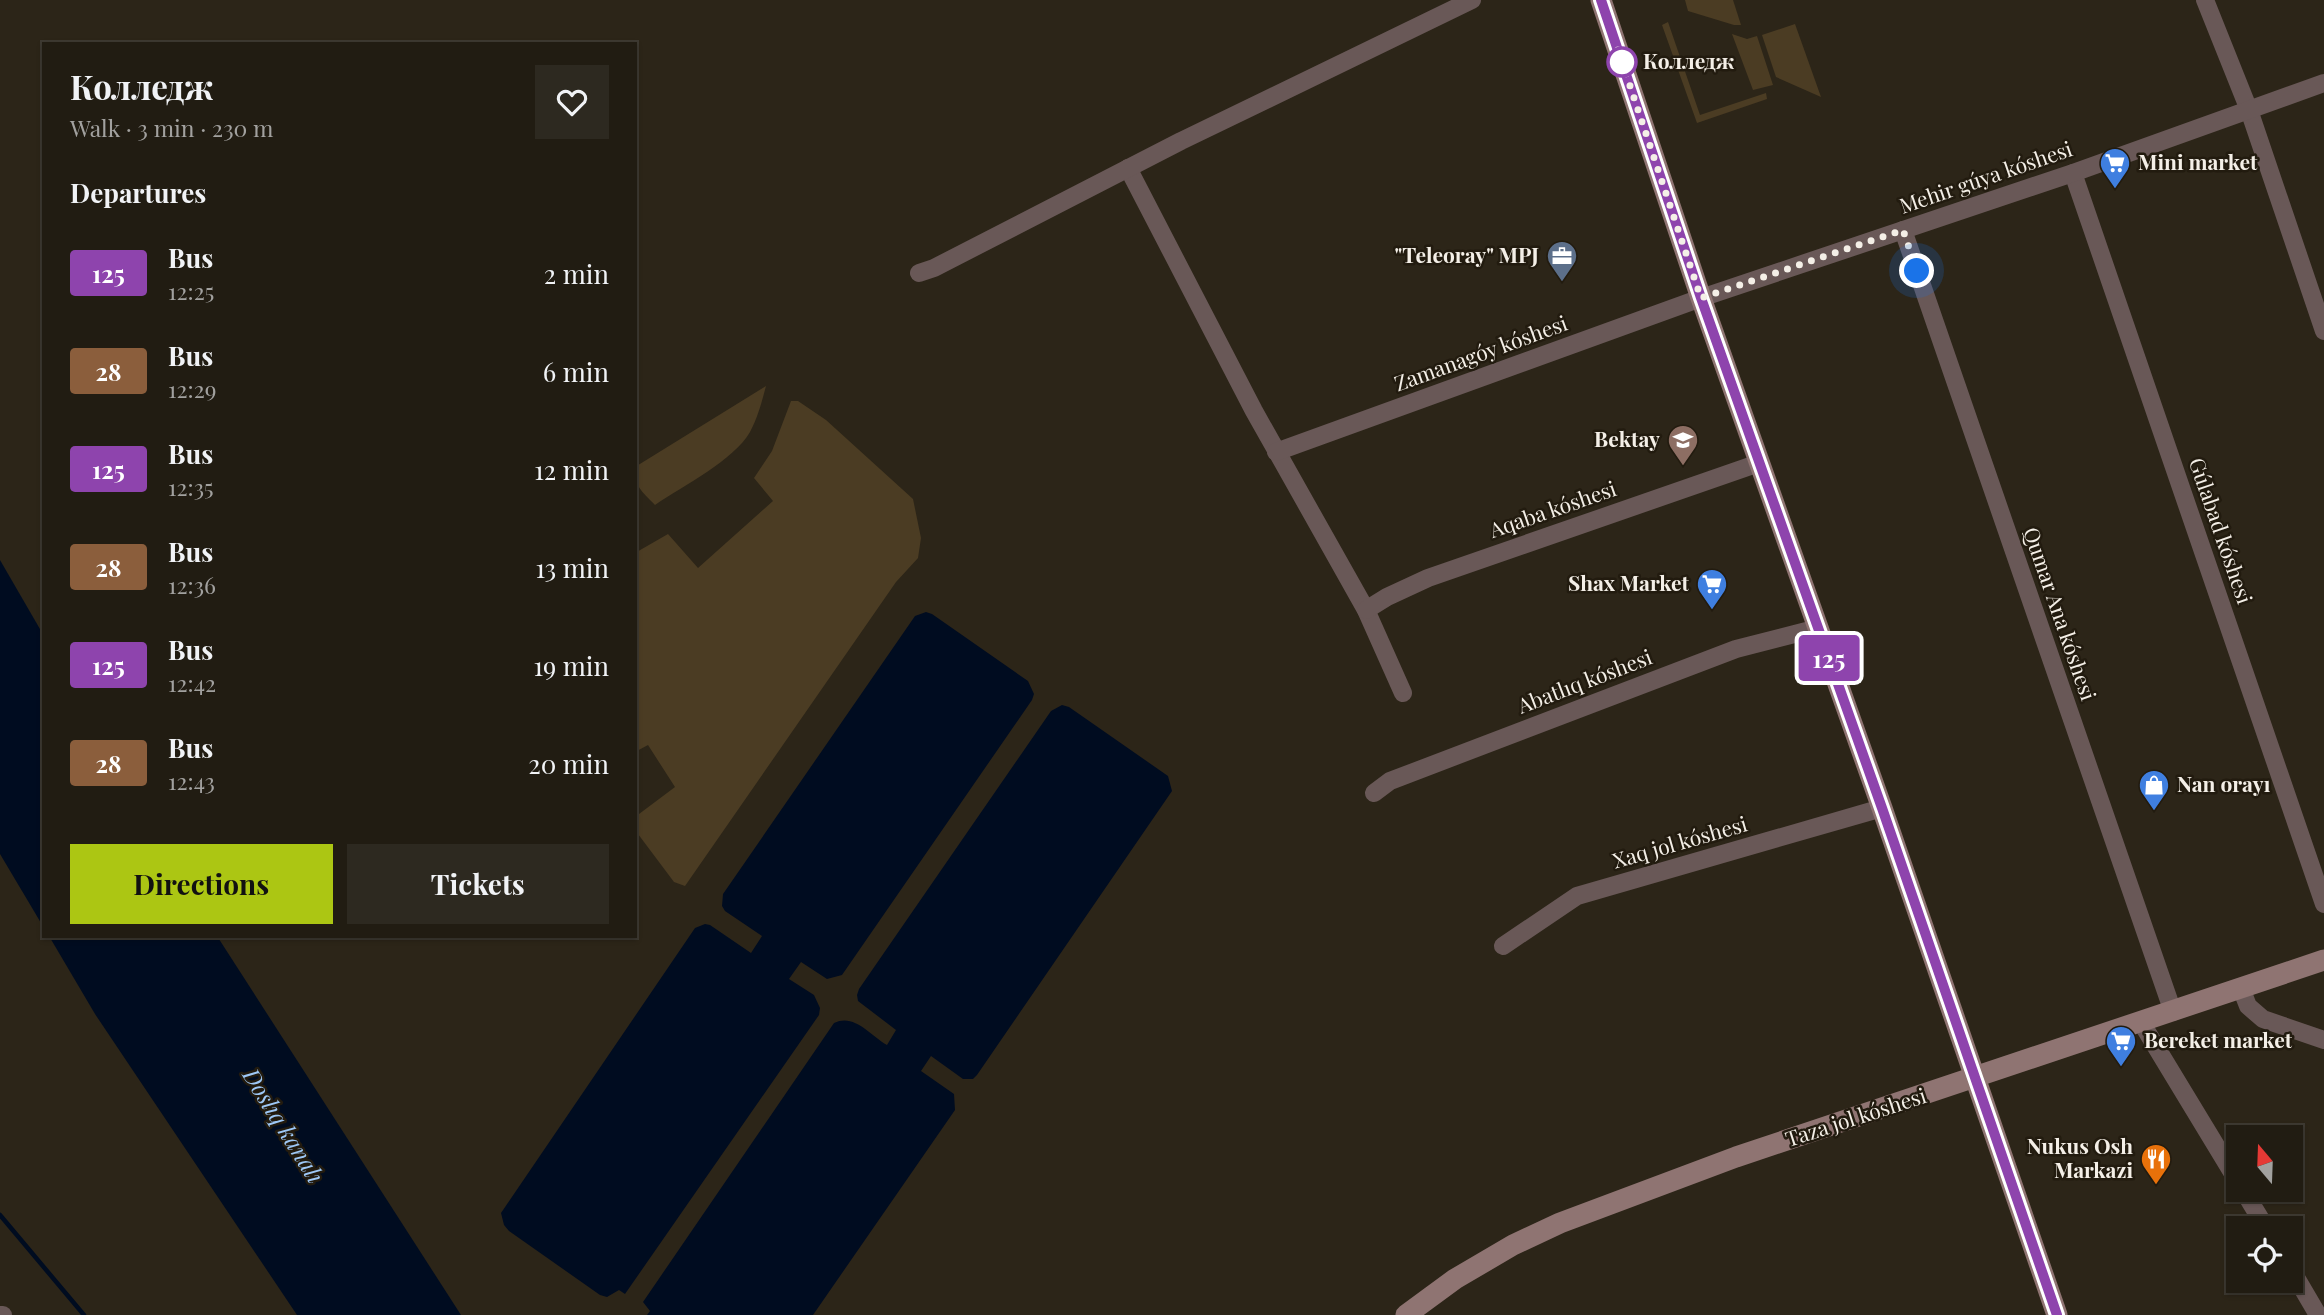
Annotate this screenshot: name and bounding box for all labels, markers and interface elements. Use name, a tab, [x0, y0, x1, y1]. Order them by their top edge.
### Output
place label: Колледж	[1643, 46, 1735, 74]
marker: Колледж	[1607, 47, 1637, 77]
text: Колледж	[70, 64, 213, 108]
button: heart	[535, 65, 609, 139]
text: Walk · 3 min · 230 m	[70, 112, 273, 143]
street label: Mehir gúyа kóshesi	[1895, 133, 2076, 219]
supermarket icon: Mini market	[2098, 146, 2132, 190]
place label: Mini market	[2138, 147, 2258, 175]
text: Departures	[70, 175, 206, 210]
office icon: "Teleoray" MPJ	[1545, 239, 1579, 283]
text: Bus	[168, 240, 213, 275]
place label: "Teleoray" MPJ	[1395, 240, 1539, 268]
your location	[1899, 253, 1934, 288]
text: 2 min	[544, 256, 609, 291]
text: 125	[92, 257, 125, 289]
text: 12:25	[168, 275, 214, 306]
street label: Zamanagóy kóshesi	[1390, 308, 1571, 396]
text: Bus	[168, 338, 213, 373]
text: 6 min	[543, 354, 609, 389]
text: 28	[95, 355, 122, 387]
text: 12:29	[168, 373, 216, 404]
school or university icon: Bektay	[1666, 423, 1700, 467]
place label: Bektay	[1594, 424, 1660, 452]
text: Bus	[168, 436, 213, 471]
text: 12 min	[534, 452, 609, 487]
text: 125	[92, 453, 125, 485]
street label: Gúlabad kóshesi	[2184, 454, 2260, 607]
text: 12:35	[168, 471, 214, 502]
street label: Aqaba kóshesi	[1484, 473, 1620, 543]
street label: Qumar Ana kóshesi	[2018, 523, 2104, 704]
text: Bus	[168, 534, 213, 569]
text: 13 min	[535, 550, 609, 585]
text: 28	[95, 551, 122, 583]
supermarket icon: Shax Market	[1695, 567, 1729, 611]
place label: Shax Market	[1568, 568, 1690, 596]
text: 12:36	[168, 569, 216, 600]
text: Bus	[168, 632, 213, 667]
line badge: 125	[1789, 635, 1869, 681]
street label: Abatlıq kóshesi	[1512, 642, 1656, 719]
text: 125	[1813, 642, 1845, 674]
text: 19 min	[533, 648, 609, 683]
text: 125	[92, 649, 125, 681]
text: 12:42	[168, 667, 216, 698]
text: Bus	[168, 730, 213, 765]
text: 20 min	[528, 746, 609, 781]
text: 28	[95, 747, 122, 779]
text: 12:43	[168, 765, 215, 796]
shop icon: Nan orayı	[2137, 768, 2171, 812]
place label: Nan orayı	[2177, 769, 2271, 797]
street label: Xaq jol kóshesi	[1609, 809, 1750, 874]
button: Directions	[70, 844, 333, 924]
button: Tickets	[347, 844, 609, 924]
supermarket icon: Bereket market	[2104, 1024, 2138, 1068]
place label: Bereket market	[2144, 1025, 2293, 1053]
water label: Doslıq kanalı	[236, 1061, 332, 1189]
street label: Taza jol kóshesi	[1781, 1080, 1929, 1152]
north arrow	[2226, 1125, 2303, 1202]
map controls	[2226, 1125, 2303, 1293]
place label: Nukus Osh Markazi	[2027, 1131, 2133, 1183]
restaurant icon: Nukus Osh Markazi	[2139, 1142, 2173, 1186]
button: locate	[2226, 1216, 2303, 1293]

